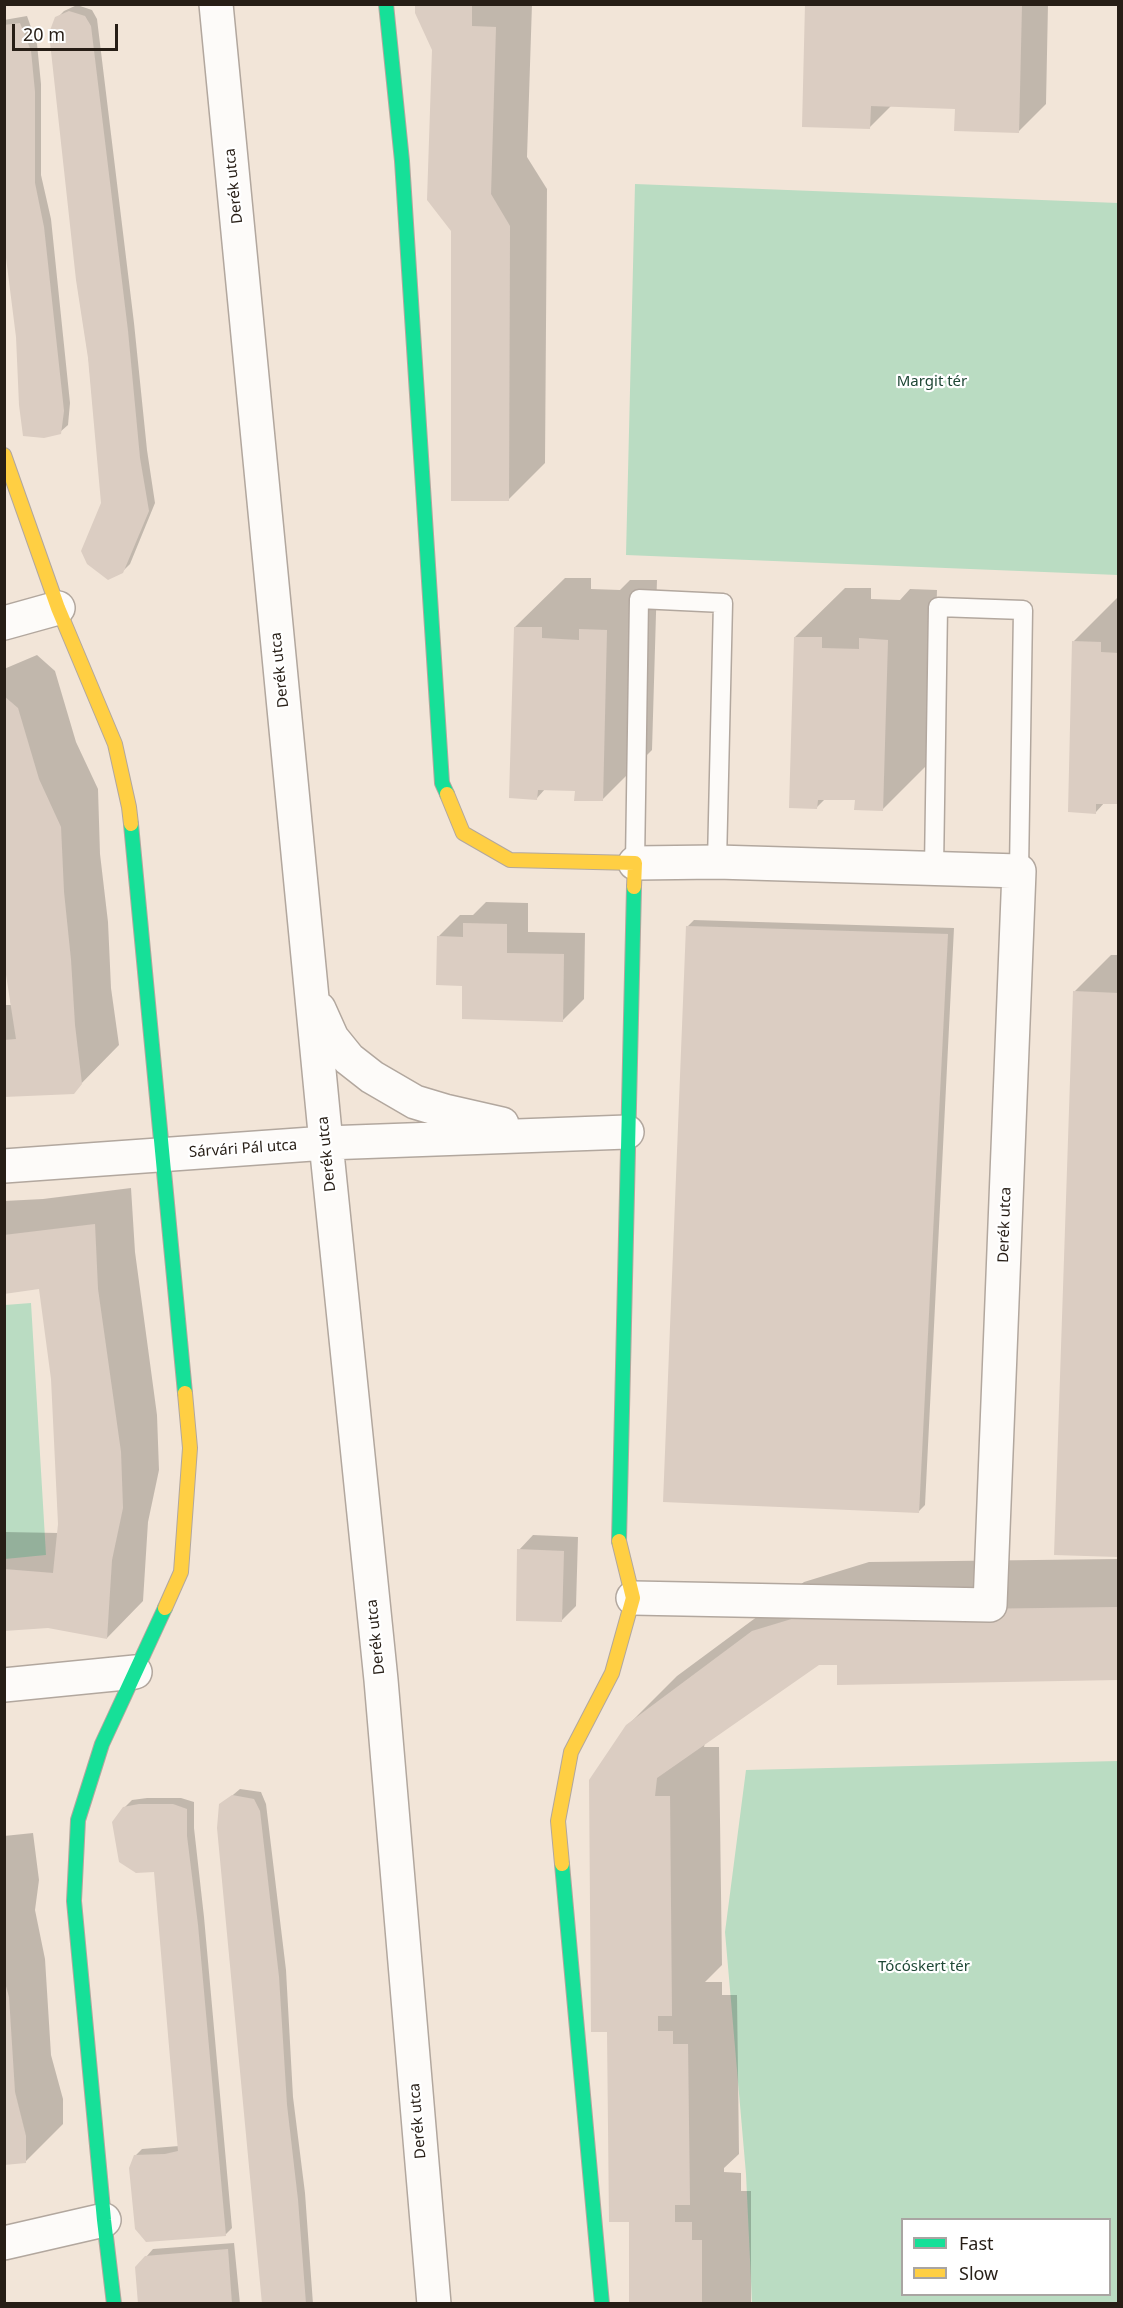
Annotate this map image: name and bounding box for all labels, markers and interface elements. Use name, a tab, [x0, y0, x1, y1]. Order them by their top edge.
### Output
scale bar	[15, 12, 122, 50]
text: 20 m	[23, 22, 65, 46]
street label: Derék utca	[221, 147, 247, 225]
park label: Margit tér	[897, 373, 967, 391]
street label: Derék utca	[267, 631, 293, 709]
street label: Derék utca	[314, 1115, 340, 1193]
street label: Sárvári Pál utca	[188, 1136, 298, 1162]
street label: Derék utca	[995, 1187, 1015, 1263]
street label: Derék utca	[363, 1598, 389, 1676]
park label: Tócóskert tér	[878, 1958, 970, 1976]
street label: Derék utca	[406, 2082, 430, 2160]
legend	[901, 2218, 1111, 2296]
text: Fast	[959, 2231, 994, 2255]
text: Slow	[959, 2261, 998, 2285]

